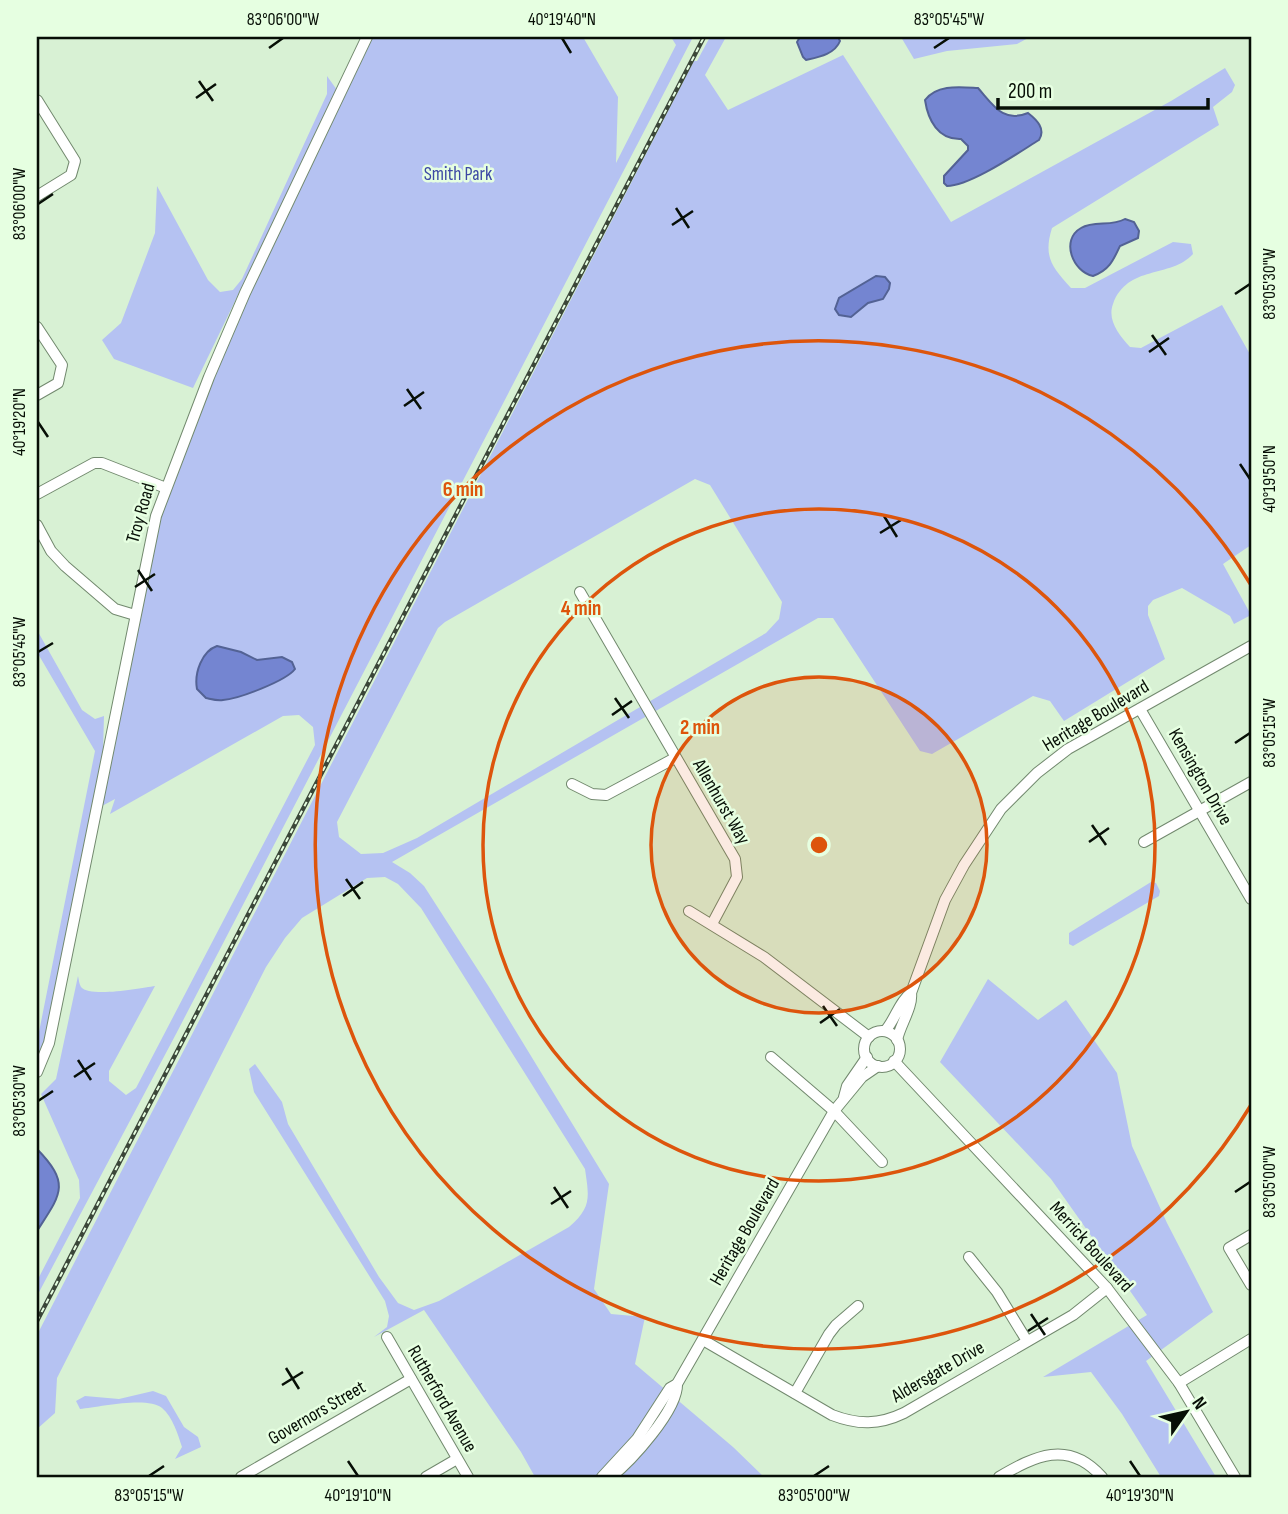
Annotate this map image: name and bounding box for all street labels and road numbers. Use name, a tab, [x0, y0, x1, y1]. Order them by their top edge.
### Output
street label: Troy Road	[122, 480, 160, 546]
street label: Heritage Boulevard	[1039, 675, 1153, 757]
street label: Kensington Drive	[1163, 725, 1237, 829]
street label: Allenhurst Way	[687, 754, 755, 849]
street label: Heritage Boulevard	[705, 1174, 785, 1290]
street label: Merrick Boulevard	[1044, 1197, 1138, 1297]
street label: Aldersgate Drive	[887, 1336, 989, 1408]
street label: Rutherford Avenue	[402, 1342, 482, 1456]
street label: Governors Street	[264, 1376, 370, 1450]

